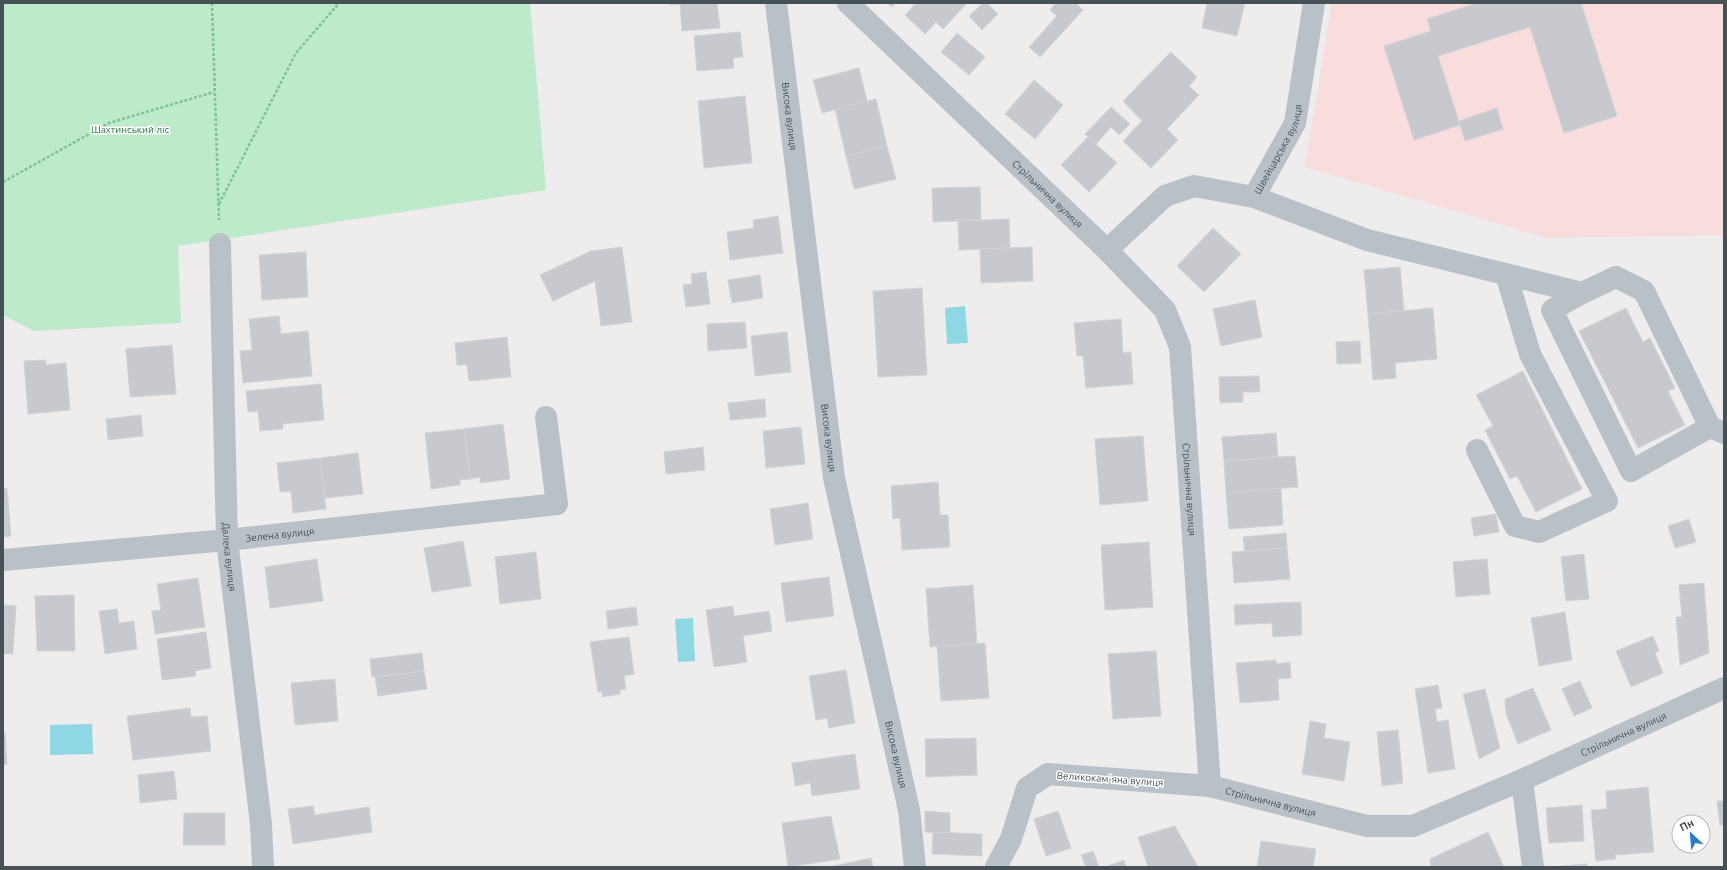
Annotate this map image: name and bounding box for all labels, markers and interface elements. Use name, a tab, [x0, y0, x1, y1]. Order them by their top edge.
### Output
street label: Висока вулиця	[780, 81, 799, 151]
street label: Швейцарська вулиця	[1251, 103, 1303, 196]
park label: Шахтинський ліс	[91, 124, 169, 135]
street label: Стрільнична вулиця	[1010, 157, 1085, 230]
street label: Висока вулиця	[819, 403, 839, 472]
street label: Стрільнична вулиця	[1181, 443, 1198, 536]
street label: Далека вулиця	[221, 522, 239, 592]
street label: Зелена вулиця	[245, 525, 315, 543]
street label: Стрільнична вулиця	[1579, 710, 1668, 758]
street label: Висока вулиця	[884, 720, 909, 789]
street label: Великокамʼяна вулиця	[1056, 770, 1164, 788]
street label: Стрільнична вулиця	[1224, 785, 1317, 818]
north arrow	[1671, 814, 1711, 854]
text: Пн	[1678, 816, 1696, 834]

